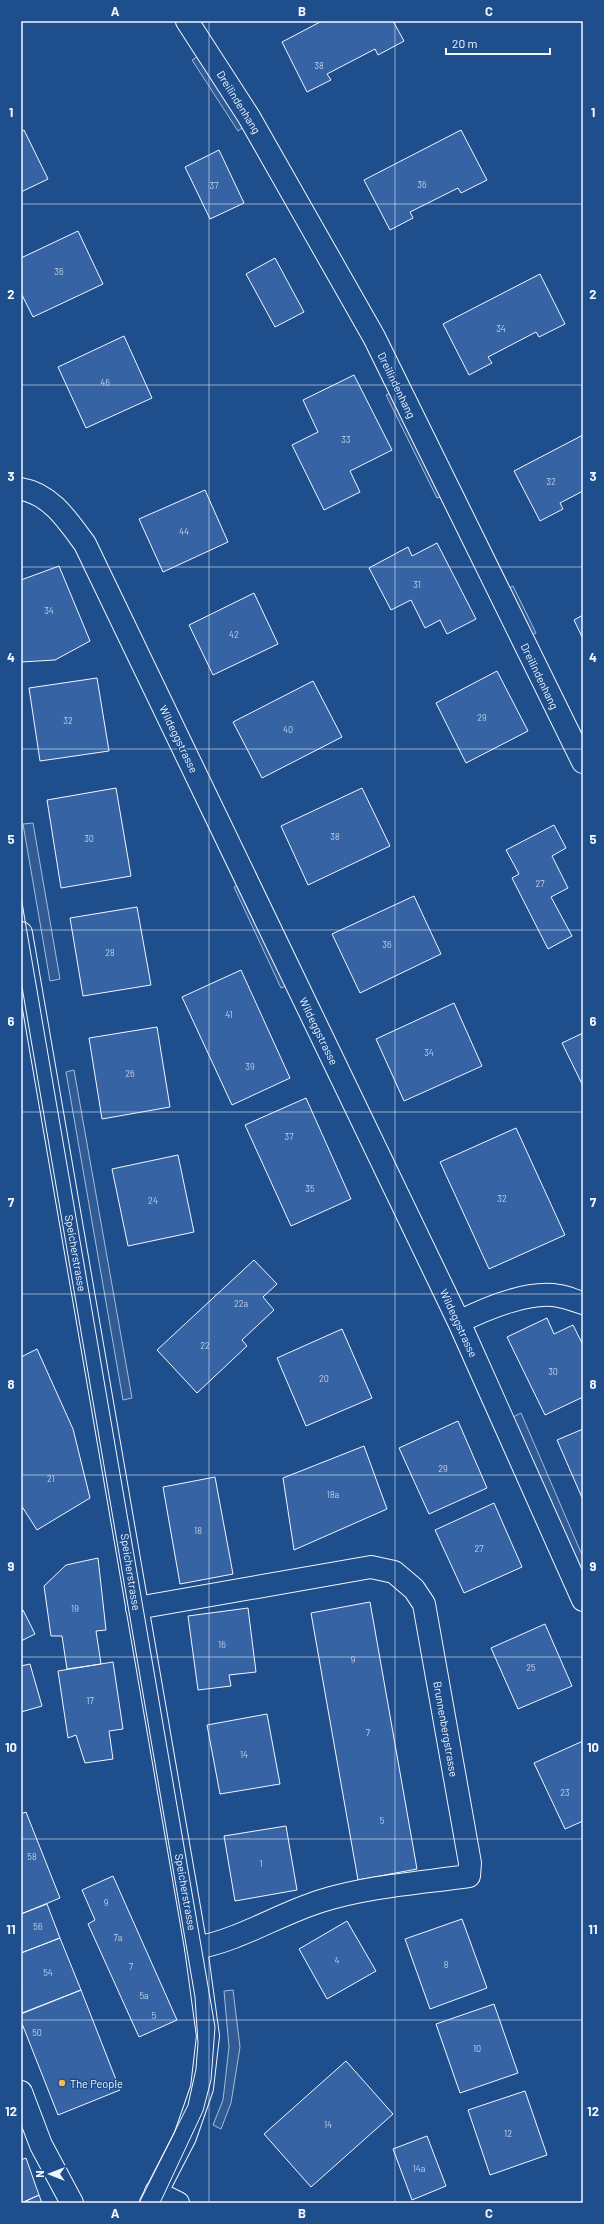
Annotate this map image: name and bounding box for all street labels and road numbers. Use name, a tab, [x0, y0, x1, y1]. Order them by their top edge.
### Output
street label: Dreilindenhang	[214, 68, 264, 136]
street label: Dreilindenhang	[375, 350, 419, 420]
street label: Dreilindenhang	[518, 641, 562, 711]
street label: Wildeggstrasse	[157, 703, 201, 775]
street label: Wildeggstrasse	[297, 995, 341, 1067]
street label: Speicherstrasse	[63, 1214, 89, 1292]
street label: Wildeggstrasse	[438, 1287, 481, 1359]
street label: Speicherstrasse	[119, 1533, 144, 1611]
street label: Brunnenbergstrasse	[431, 1680, 461, 1778]
street label: Speicherstrasse	[173, 1853, 199, 1931]

